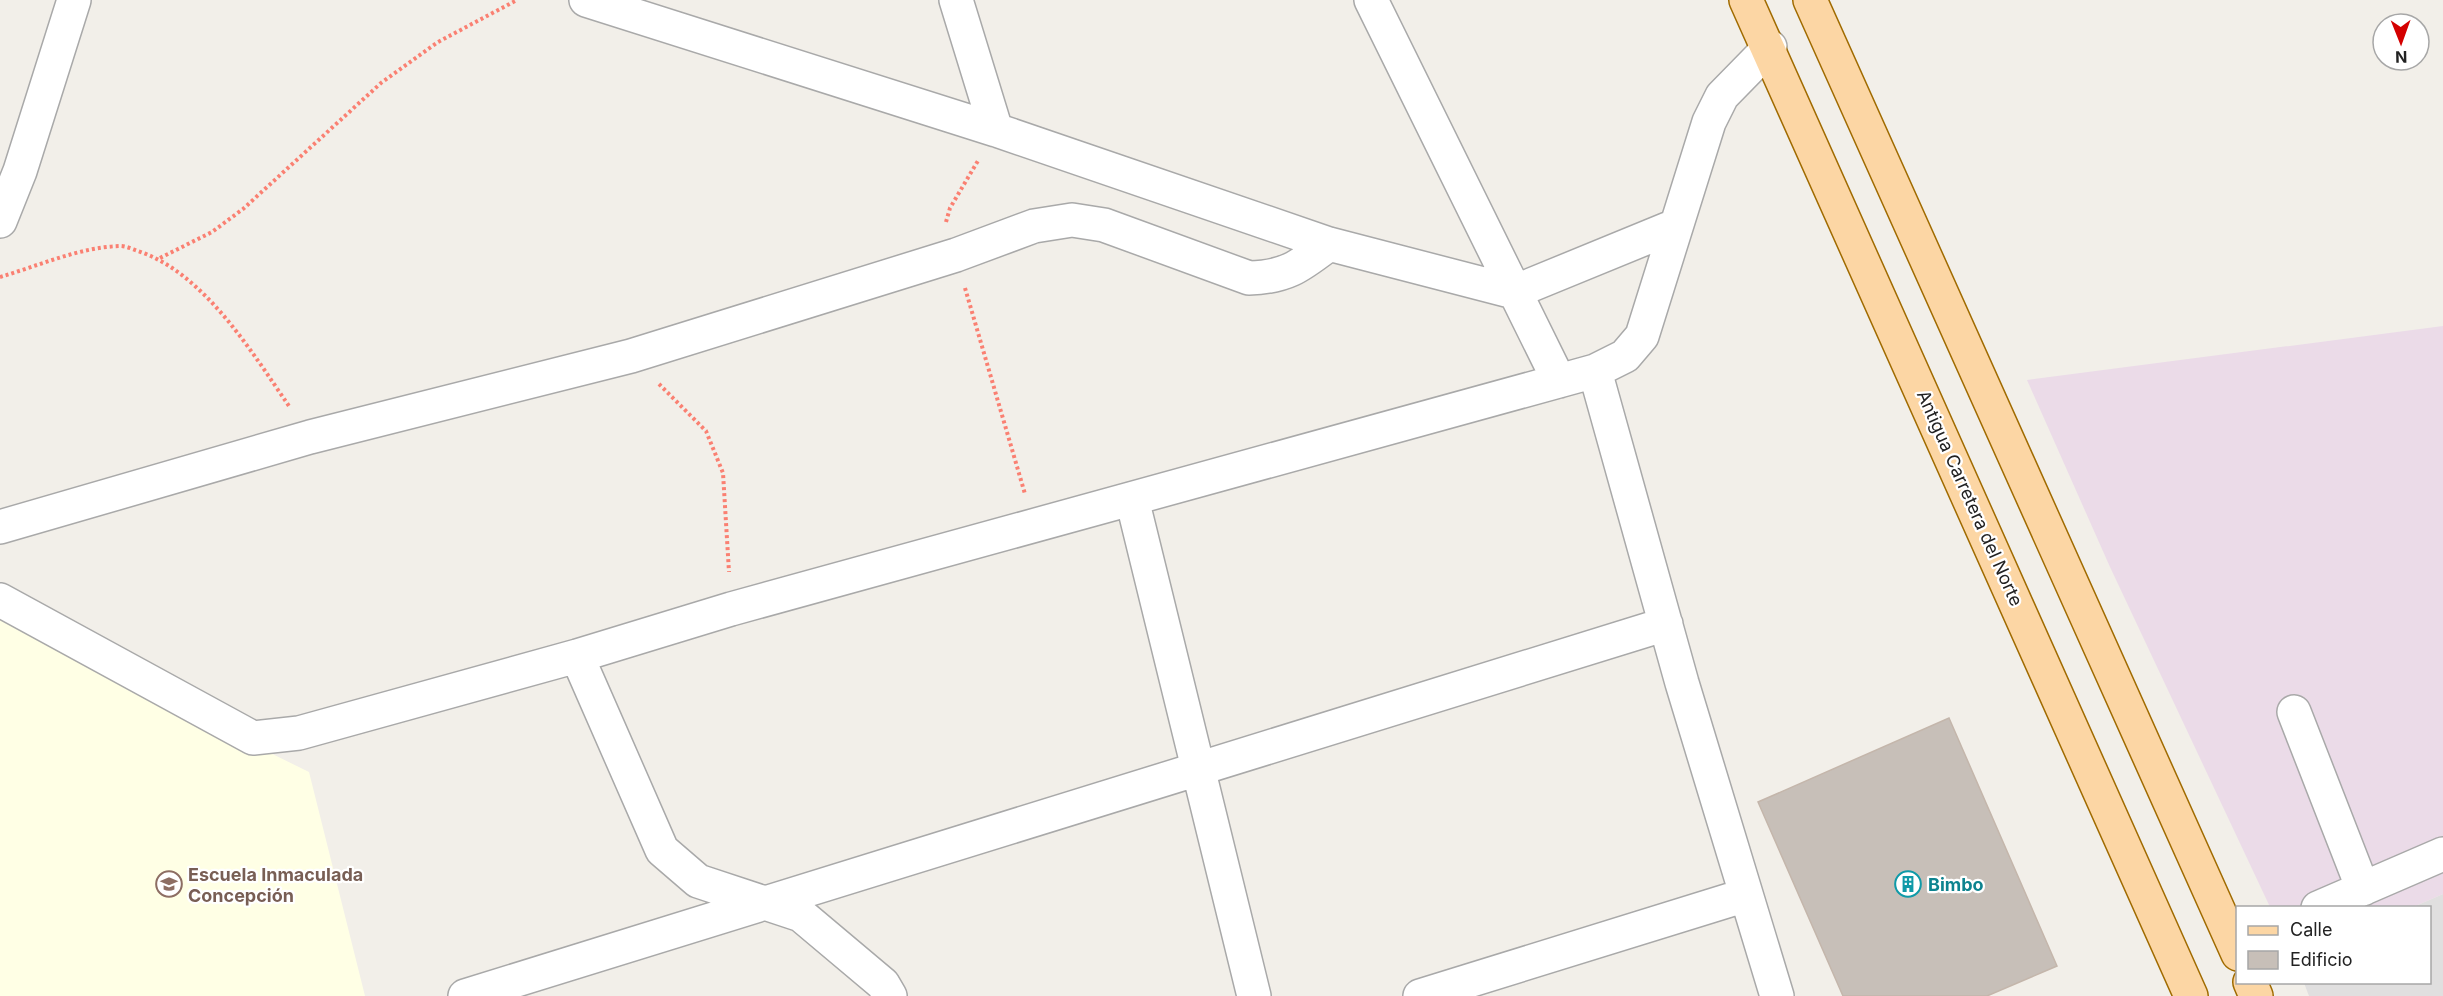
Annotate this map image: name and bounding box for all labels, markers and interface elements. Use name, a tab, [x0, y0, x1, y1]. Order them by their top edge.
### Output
north arrow	[2371, 12, 2431, 72]
text: N	[2395, 47, 2408, 67]
street label: Antigua Carretera del Norte	[1913, 387, 2027, 609]
place label: Escuela Inmaculada Concepción	[188, 864, 363, 906]
school or university icon: Escuela Inmaculada Concepción	[154, 869, 184, 899]
building icon: Bimbo	[1893, 869, 1923, 899]
place label: Bimbo	[1928, 874, 1984, 895]
legend	[2236, 906, 2431, 984]
text: Calle	[2290, 919, 2332, 940]
text: Edificio	[2290, 949, 2353, 970]

